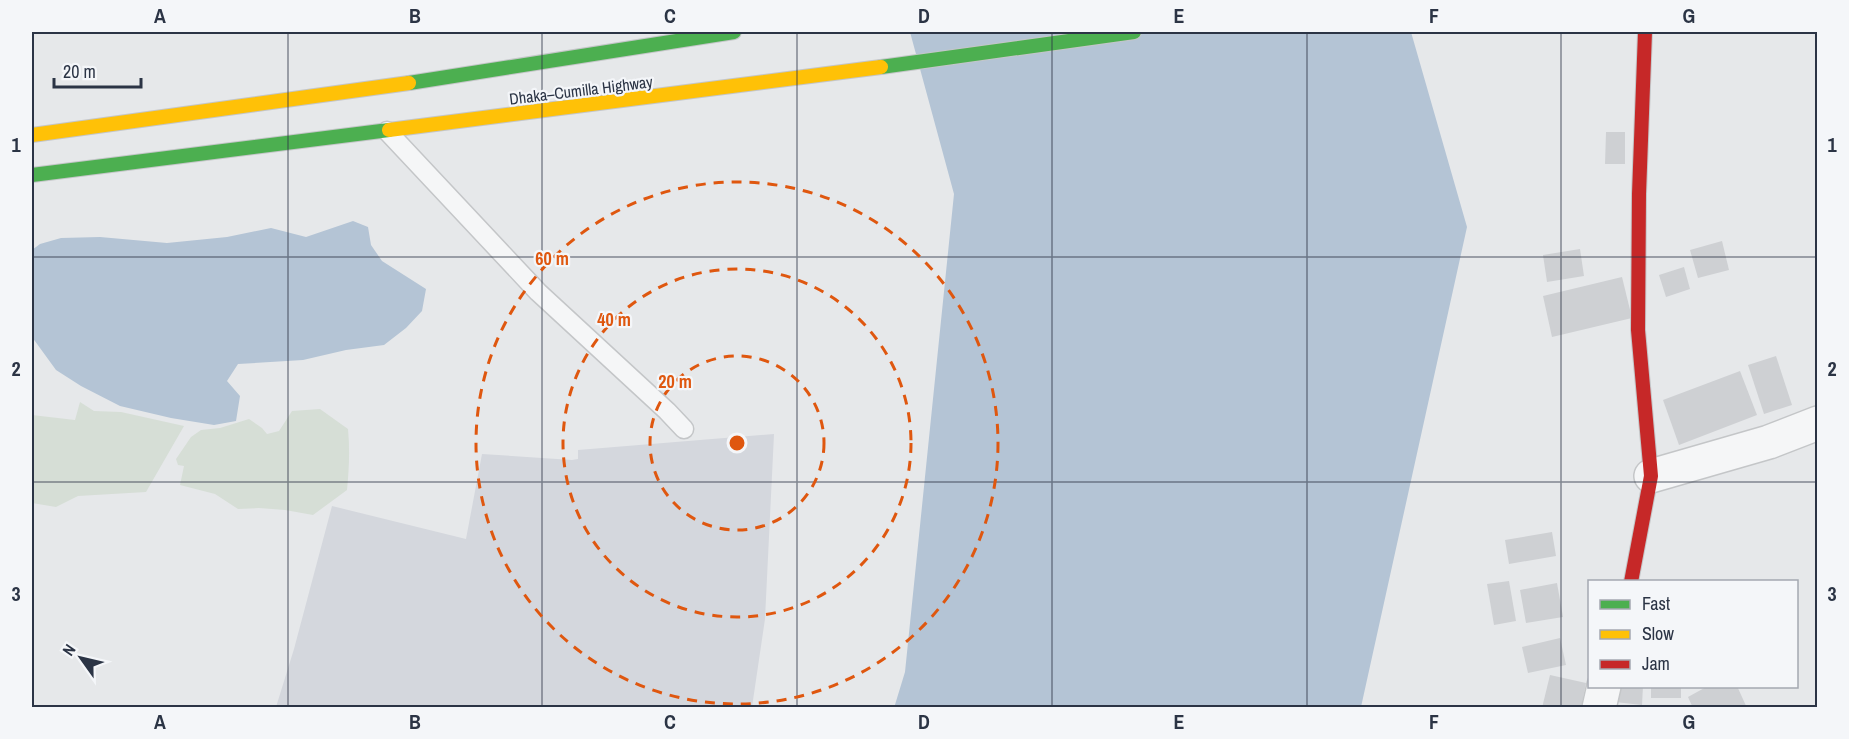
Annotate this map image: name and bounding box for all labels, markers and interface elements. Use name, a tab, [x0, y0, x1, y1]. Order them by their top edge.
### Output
text: A	[154, 2, 166, 29]
text: B	[409, 2, 421, 29]
text: C	[664, 2, 676, 29]
text: D	[918, 2, 930, 29]
text: E	[1174, 2, 1185, 29]
text: F	[1429, 2, 1439, 29]
text: G	[1683, 2, 1695, 29]
scale bar	[54, 51, 141, 89]
text: 20 m	[63, 59, 96, 84]
street label: Dhaka–Cumilla Highway	[508, 70, 654, 110]
text: 1	[11, 131, 21, 158]
text: 1	[1827, 131, 1837, 158]
text: 60 m	[535, 246, 569, 271]
text: 40 m	[597, 307, 631, 332]
text: 2	[11, 355, 21, 382]
text: 2	[1827, 355, 1837, 382]
text: 20 m	[658, 369, 692, 394]
centre of rings	[727, 433, 747, 453]
text: 3	[11, 580, 21, 607]
legend	[1588, 580, 1798, 688]
text: 3	[1827, 580, 1837, 607]
text: Fast	[1642, 591, 1670, 616]
text: Slow	[1642, 621, 1674, 646]
north arrow	[51, 628, 111, 688]
text: N	[57, 640, 80, 660]
text: Jam	[1642, 651, 1670, 676]
text: A	[154, 708, 166, 735]
text: B	[409, 708, 421, 735]
text: C	[664, 708, 676, 735]
text: D	[918, 708, 930, 735]
text: E	[1174, 708, 1185, 735]
text: F	[1429, 708, 1439, 735]
text: G	[1683, 708, 1695, 735]

